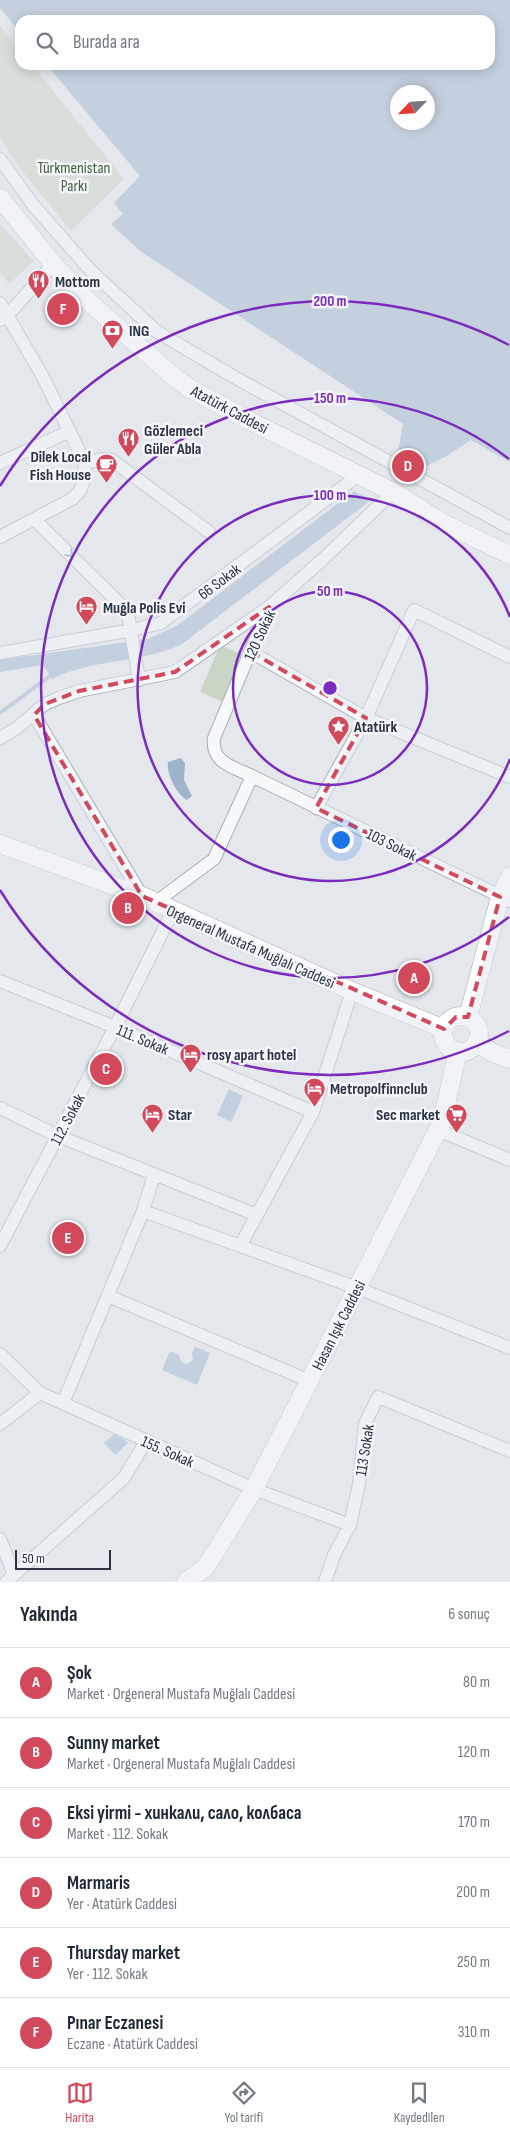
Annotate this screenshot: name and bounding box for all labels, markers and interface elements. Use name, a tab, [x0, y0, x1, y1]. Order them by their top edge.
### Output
search box	[15, 15, 495, 70]
icon: search	[33, 29, 61, 57]
text: Burada ara	[73, 31, 140, 54]
north arrow	[390, 85, 435, 130]
park label: Türkmenistan Parkı	[38, 159, 110, 196]
restaurant icon: Mottom	[27, 269, 51, 300]
place label: Mottom	[55, 273, 100, 292]
pin: F	[47, 290, 79, 328]
text: 200 m	[313, 292, 347, 311]
bank icon: ING	[101, 318, 125, 349]
place label: ING	[129, 322, 150, 341]
street label: Atatürk Caddesi	[187, 382, 271, 439]
text: 150 m	[314, 389, 346, 408]
place label: Gözlemeci Güler Abla	[144, 422, 203, 459]
restaurant icon: Gözlemeci Güler Abla	[116, 427, 140, 458]
pin: D	[392, 447, 424, 485]
place label: Dilek Local Fish House	[30, 448, 91, 485]
cafe icon: Dilek Local Fish House	[95, 453, 119, 484]
text: 100 m	[314, 486, 346, 505]
one-way arrow	[64, 548, 73, 557]
street label: 66 Sokak	[195, 560, 245, 604]
text: 50 m	[317, 582, 343, 601]
hotel icon: Muğla Polis Evi	[75, 595, 99, 626]
place label: Muğla Polis Evi	[103, 599, 186, 618]
street label: 120 Sokak	[240, 607, 280, 664]
centre of rings	[321, 679, 339, 697]
place icon: Atatürk	[326, 714, 350, 745]
place label: Atatürk	[353, 718, 398, 737]
street label: 103 Sokak	[363, 825, 420, 866]
your location	[328, 827, 354, 853]
pin: B	[112, 889, 144, 927]
street label: Orgeneral Mustafa Muğlalı Caddesi	[163, 902, 338, 993]
pin: A	[398, 959, 430, 997]
street label: 111. Sokak	[114, 1021, 171, 1060]
hotel icon: rosy apart hotel	[179, 1042, 203, 1073]
place label: rosy apart hotel	[207, 1046, 296, 1065]
pin: C	[90, 1050, 122, 1088]
hotel icon: Metropolfinnclub	[302, 1076, 326, 1107]
place label: Metropolfinnclub	[330, 1080, 428, 1099]
street label: 112. Sokak	[47, 1091, 90, 1149]
hotel icon: Star	[140, 1102, 164, 1133]
supermarket icon: Sec market	[444, 1102, 468, 1133]
place label: Star	[168, 1106, 192, 1125]
place label: Sec market	[376, 1106, 440, 1125]
pin: E	[52, 1219, 84, 1257]
street label: Hasan Işık Caddesi	[309, 1278, 370, 1374]
street label: 113 Sokak	[352, 1423, 379, 1478]
street label: 155. Sokak	[138, 1432, 197, 1472]
scale bar	[15, 1547, 111, 1570]
text: 50 m	[22, 1550, 45, 1567]
text: Yakında	[20, 1602, 77, 1627]
text: 6 sonuç	[448, 1605, 490, 1624]
text: Şok	[67, 1662, 92, 1685]
text: A	[32, 1673, 40, 1692]
text: 80 m	[463, 1673, 490, 1692]
text: Market · Orgeneral Mustafa Muğlalı Caddesi	[67, 1685, 295, 1704]
text: Sunny market	[67, 1732, 160, 1755]
text: B	[32, 1743, 40, 1762]
text: 120 m	[458, 1743, 490, 1762]
text: Market · Orgeneral Mustafa Muğlalı Caddesi	[67, 1755, 295, 1774]
text: Eksi yirmi - хинкали, сало, колбаса	[67, 1802, 302, 1825]
text: C	[32, 1813, 40, 1832]
text: 170 m	[458, 1813, 490, 1832]
text: Market · 112. Sokak	[67, 1825, 168, 1844]
text: Marmaris	[67, 1872, 130, 1895]
text: D	[32, 1883, 40, 1902]
text: 200 m	[456, 1883, 490, 1902]
text: Yer · Atatürk Caddesi	[67, 1895, 177, 1914]
text: Thursday market	[67, 1942, 180, 1965]
text: E	[33, 1953, 39, 1972]
text: 250 m	[457, 1953, 490, 1972]
text: Yer · 112. Sokak	[67, 1965, 148, 1984]
text: Pınar Eczanesi	[67, 2012, 163, 2035]
text: F	[33, 2023, 39, 2042]
text: 310 m	[458, 2023, 490, 2042]
text: Eczane · Atatürk Caddesi	[67, 2035, 198, 2054]
tab: Harita	[65, 2079, 94, 2126]
tab: Yol tarifi	[225, 2079, 263, 2126]
tab: Kaydedilen	[394, 2079, 445, 2126]

